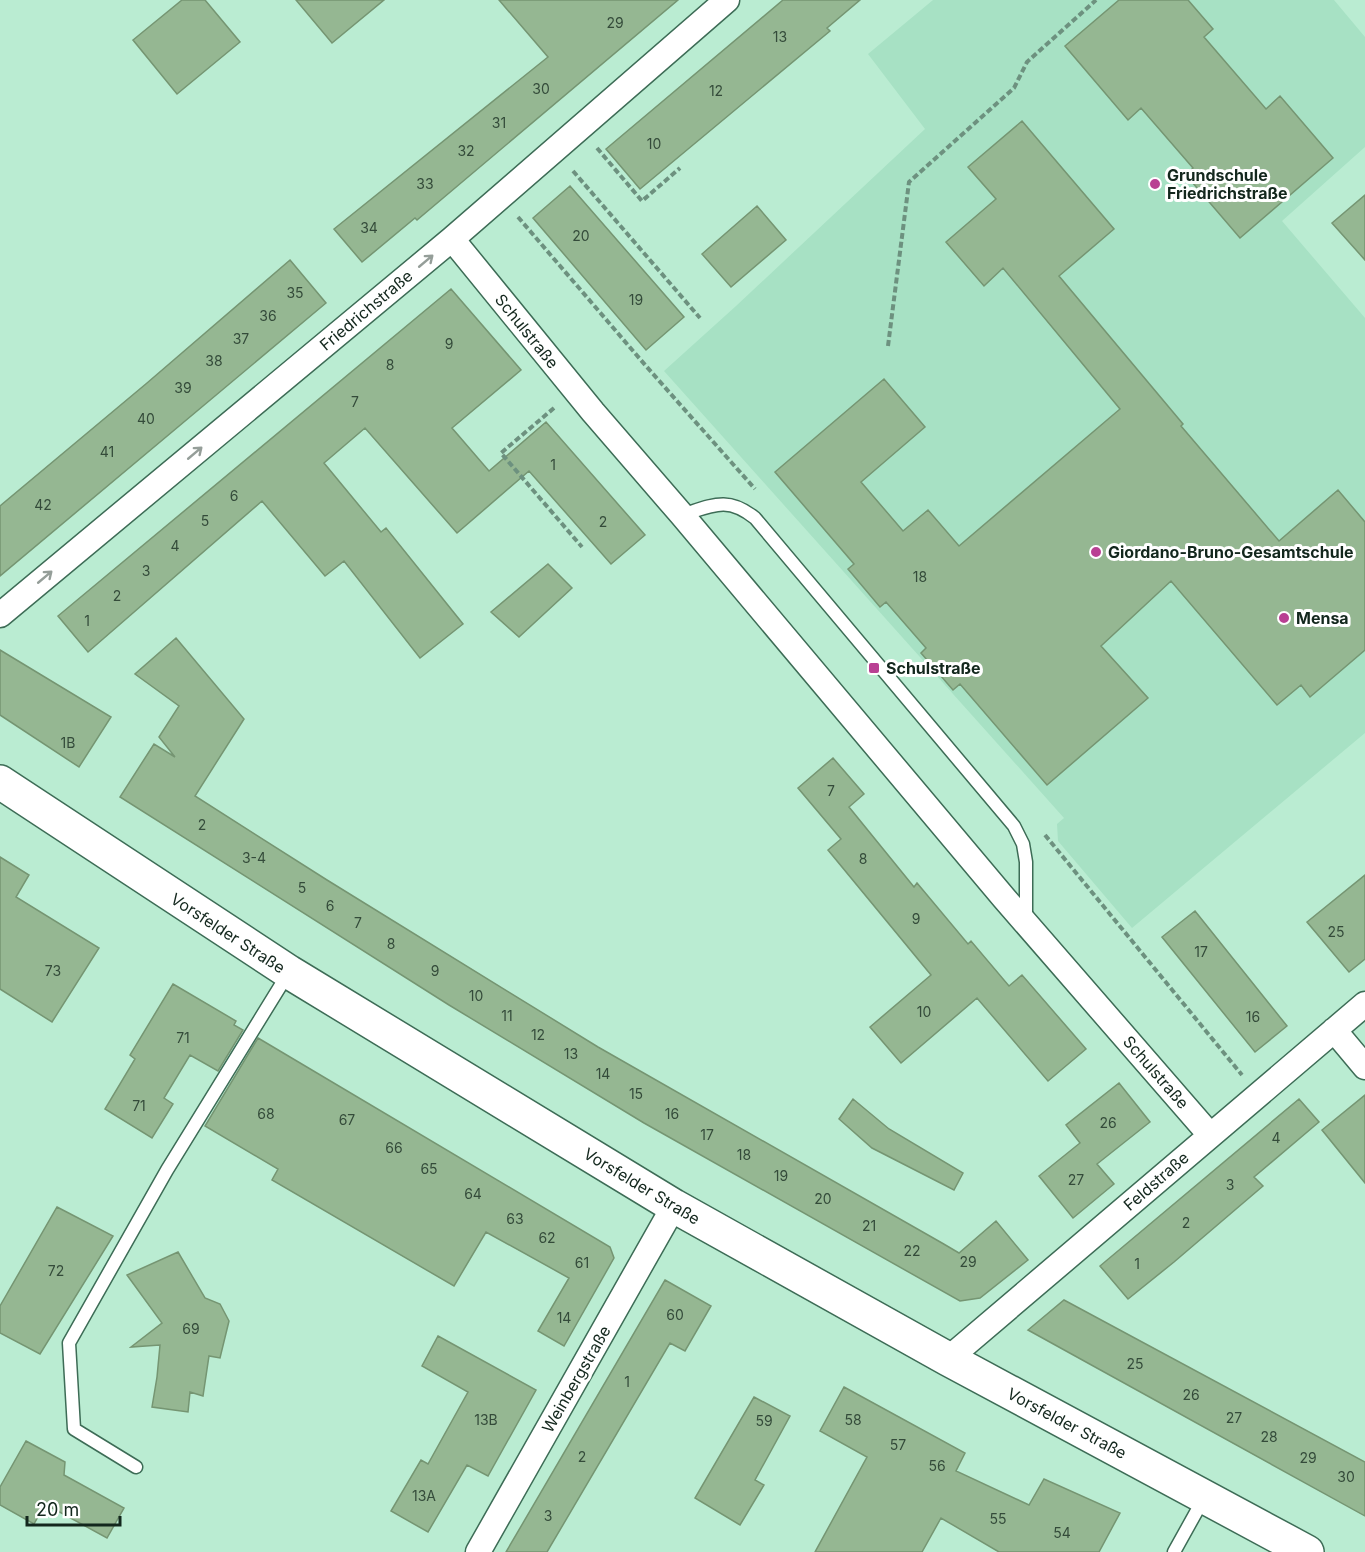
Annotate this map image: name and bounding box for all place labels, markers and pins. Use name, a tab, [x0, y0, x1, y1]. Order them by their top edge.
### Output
place label: Grundschule Friedrichstraße	[1167, 165, 1287, 203]
marker: Grundschule Friedrichstraße	[1148, 177, 1162, 191]
place label: Giordano-Bruno-Gesamtschule	[1108, 542, 1354, 562]
marker: Giordano-Bruno-Gesamtschule	[1089, 545, 1103, 559]
place label: Mensa	[1296, 608, 1349, 628]
marker: Mensa	[1277, 611, 1291, 625]
place label: Schulstraße	[886, 658, 981, 678]
marker: Schulstraße	[867, 661, 881, 675]

